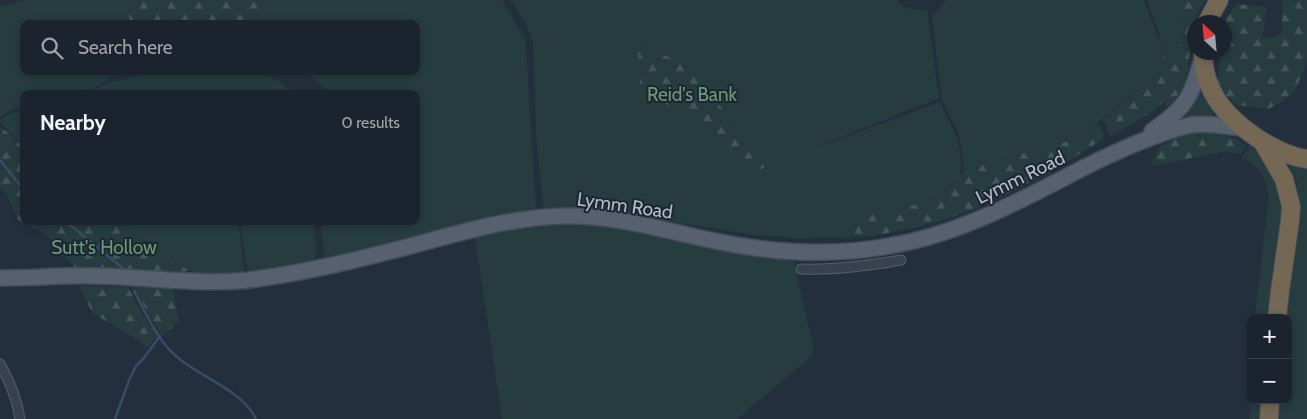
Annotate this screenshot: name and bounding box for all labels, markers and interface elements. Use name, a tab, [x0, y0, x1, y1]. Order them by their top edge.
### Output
north arrow	[1187, 15, 1232, 60]
search box	[20, 20, 420, 75]
icon: search	[38, 34, 66, 62]
text: Search here	[78, 36, 172, 59]
park label: Reid's Bank	[647, 83, 738, 106]
text: Nearby	[40, 110, 106, 135]
text: 0 results	[341, 113, 400, 132]
street label: Lymm Road	[972, 146, 1069, 209]
street label: Lymm Road	[576, 187, 674, 224]
park label: Sutt's Hollow	[51, 236, 157, 259]
map controls	[1247, 314, 1292, 404]
button: +	[1247, 314, 1292, 359]
button: −	[1247, 359, 1292, 404]

